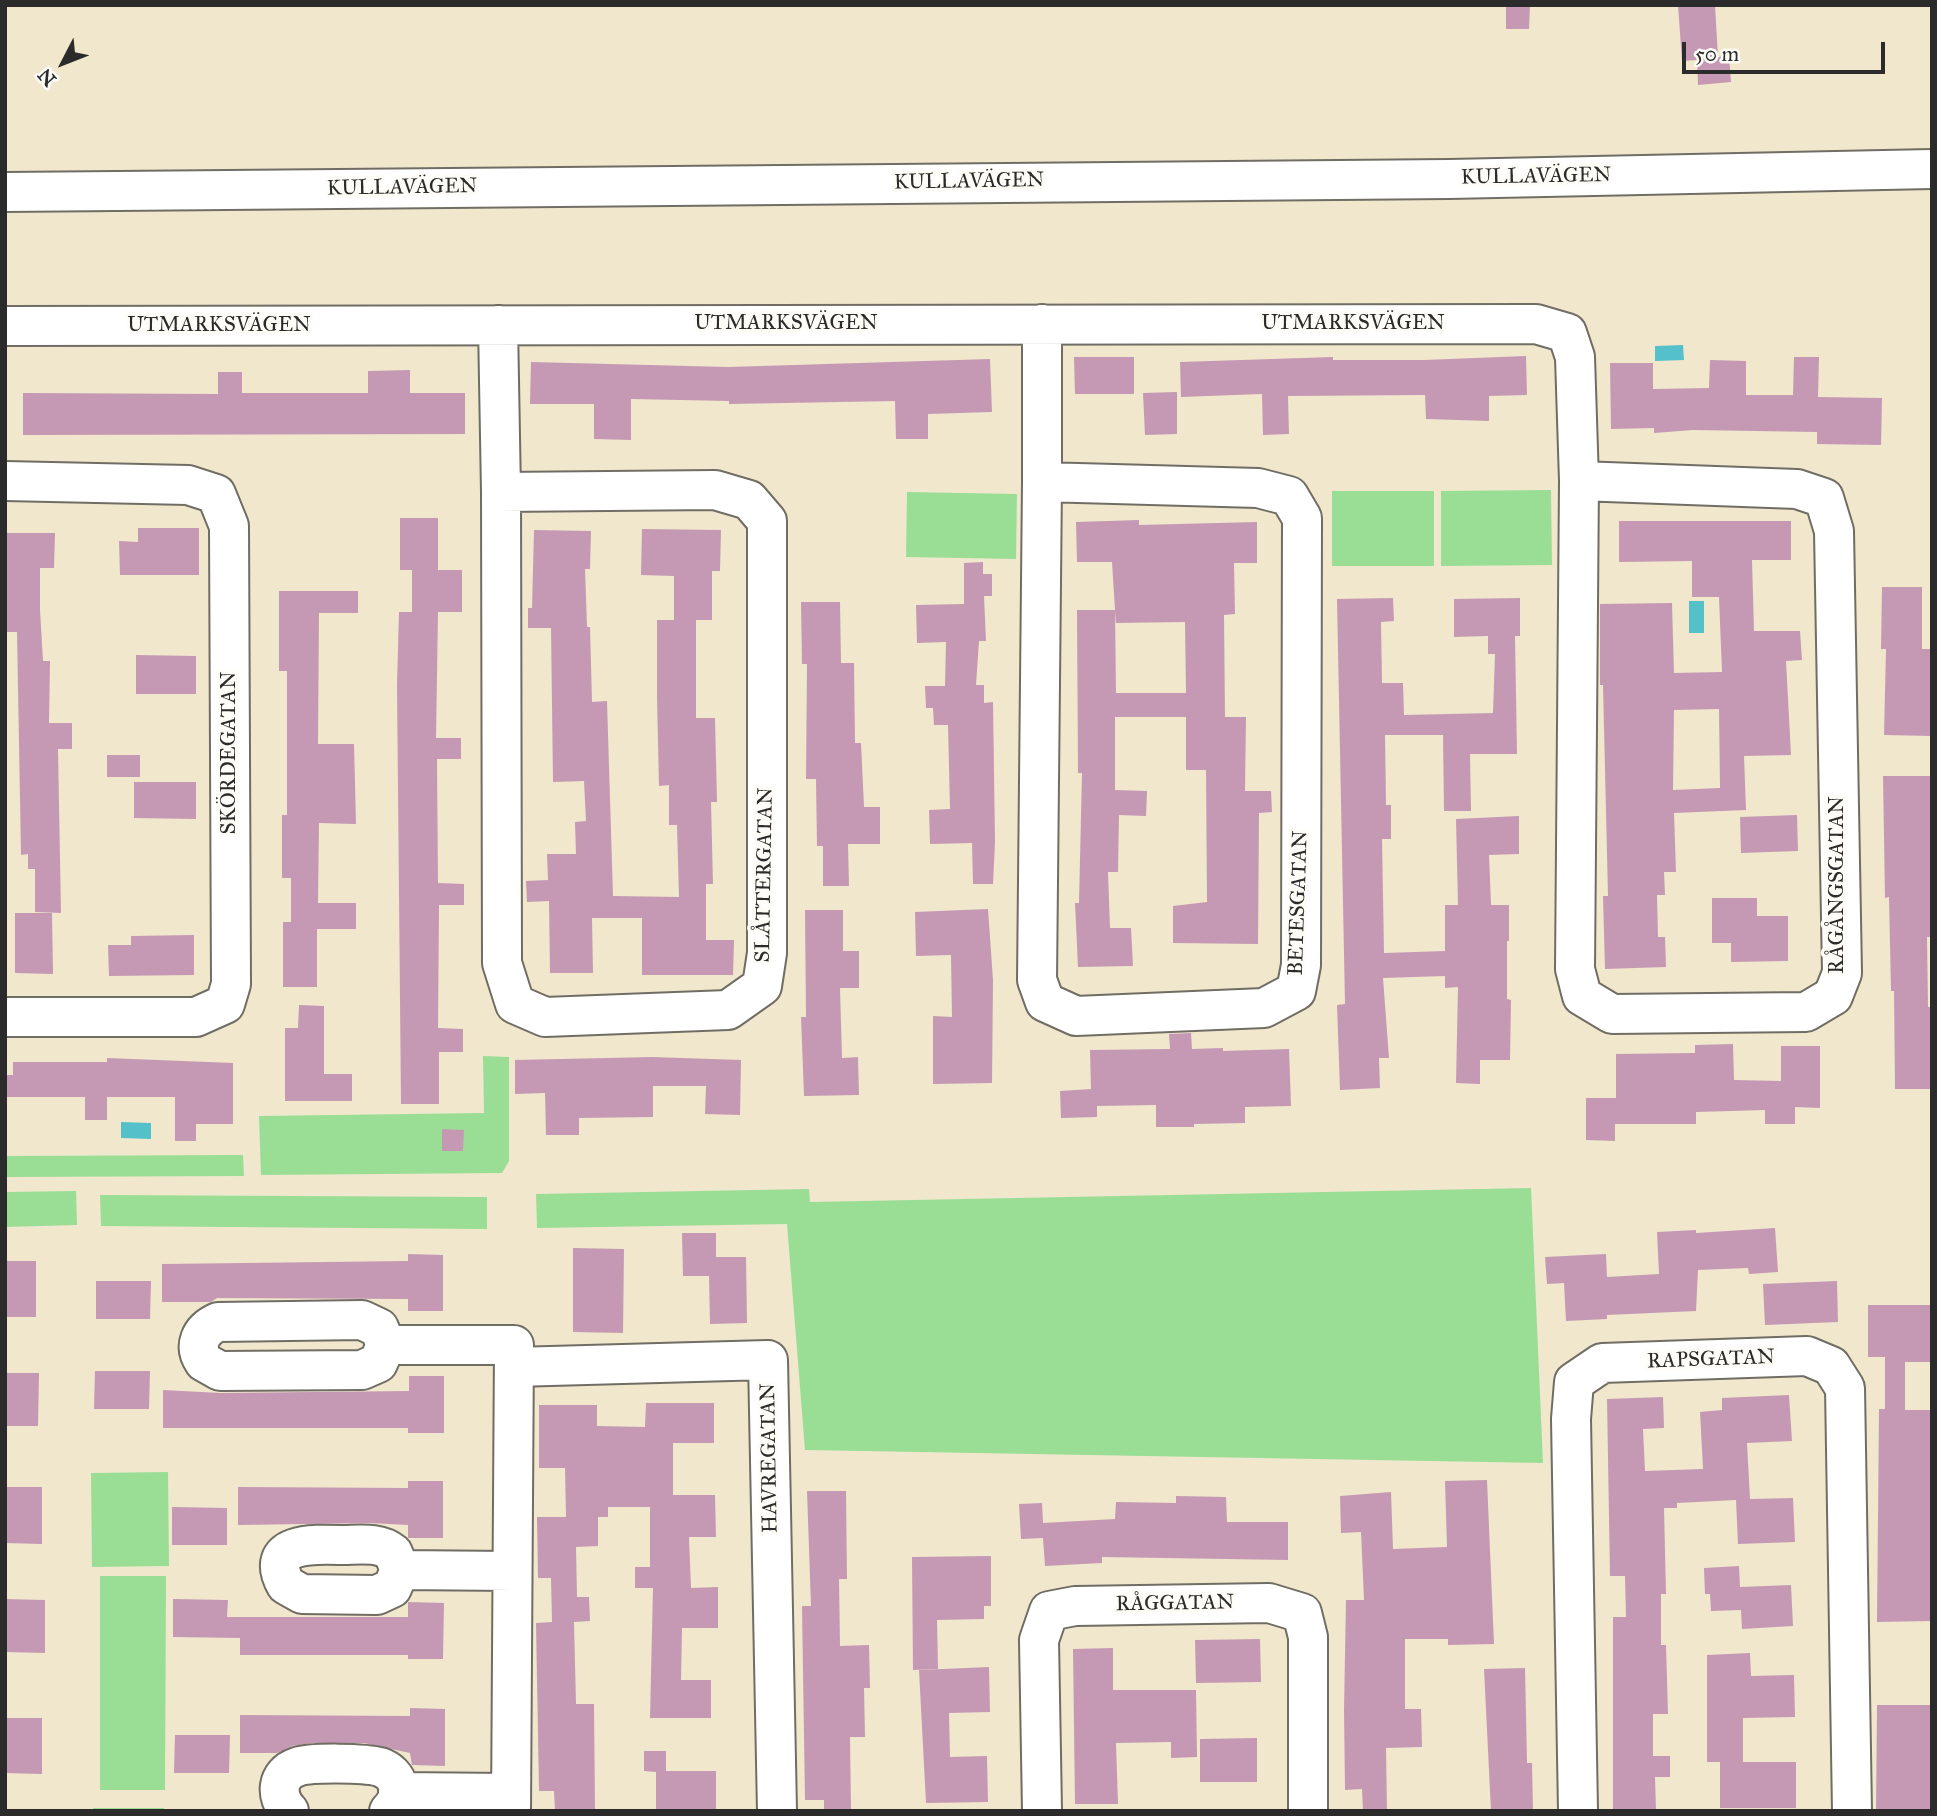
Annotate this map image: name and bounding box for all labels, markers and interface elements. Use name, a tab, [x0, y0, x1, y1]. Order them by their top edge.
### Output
north arrow	[28, 28, 98, 98]
scale bar	[1685, 28, 1888, 72]
text: 50 m	[1695, 41, 1739, 67]
text: N	[33, 64, 61, 91]
street label: KULLAVÄGEN	[1461, 163, 1611, 191]
street label: KULLAVÄGEN	[894, 168, 1044, 196]
street label: KULLAVÄGEN	[327, 174, 477, 202]
street label: UTMARKSVÄGEN	[694, 311, 878, 337]
street label: UTMARKSVÄGEN	[1261, 311, 1445, 337]
street label: UTMARKSVÄGEN	[127, 313, 311, 339]
street label: SKÖRDEGATAN	[217, 671, 243, 835]
street label: SLÅTTERGATAN	[751, 787, 779, 963]
street label: RÅGÅNGSGATAN	[1825, 796, 1851, 974]
street label: BETESGATAN	[1284, 830, 1314, 976]
street label: RAPSGATAN	[1647, 1345, 1775, 1375]
street label: HAVREGATAN	[756, 1383, 784, 1533]
street label: RÅGGATAN	[1115, 1590, 1235, 1618]

